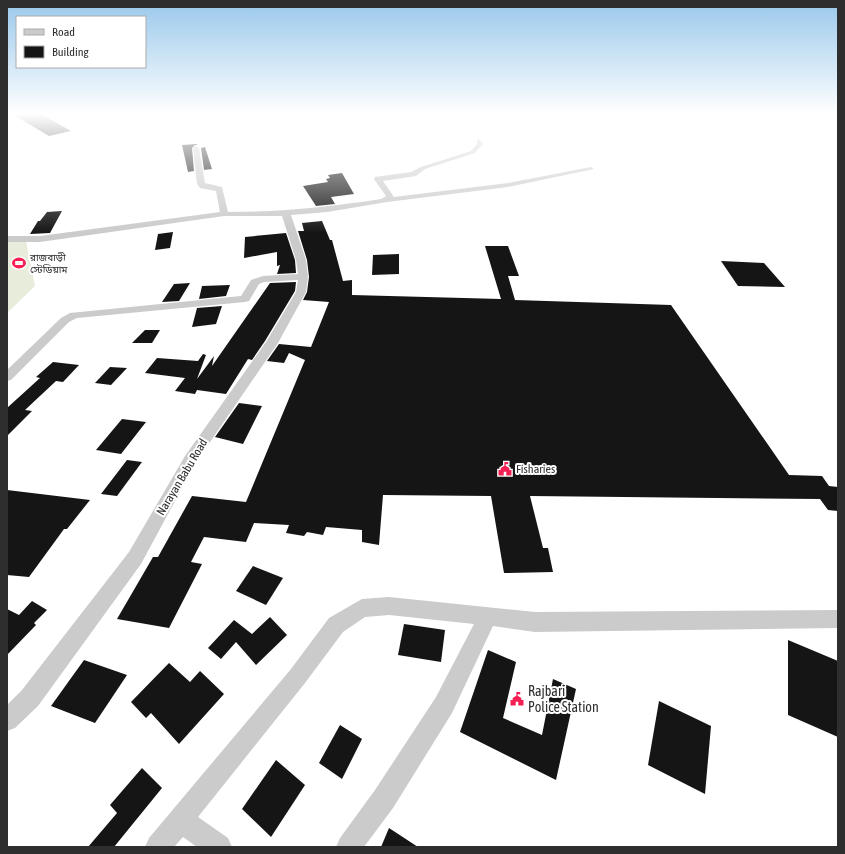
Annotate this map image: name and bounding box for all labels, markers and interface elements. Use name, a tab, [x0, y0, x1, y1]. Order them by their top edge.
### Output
legend	[16, 16, 146, 68]
text: Road	[52, 25, 75, 39]
text: Building	[52, 45, 90, 59]
place label: রাজবাড়ী স্টেডিয়াম	[29, 252, 68, 275]
sports icon: রাজবাড়ী স্টেডিয়াম	[11, 255, 27, 271]
street label: Narayan Babu Road	[154, 436, 210, 518]
public building icon: Fisharies	[497, 461, 513, 477]
place label: Fisharies	[516, 462, 555, 476]
place label: Rajbari Police Station	[528, 683, 599, 715]
public building icon: Rajbari Police Station	[509, 691, 525, 707]

